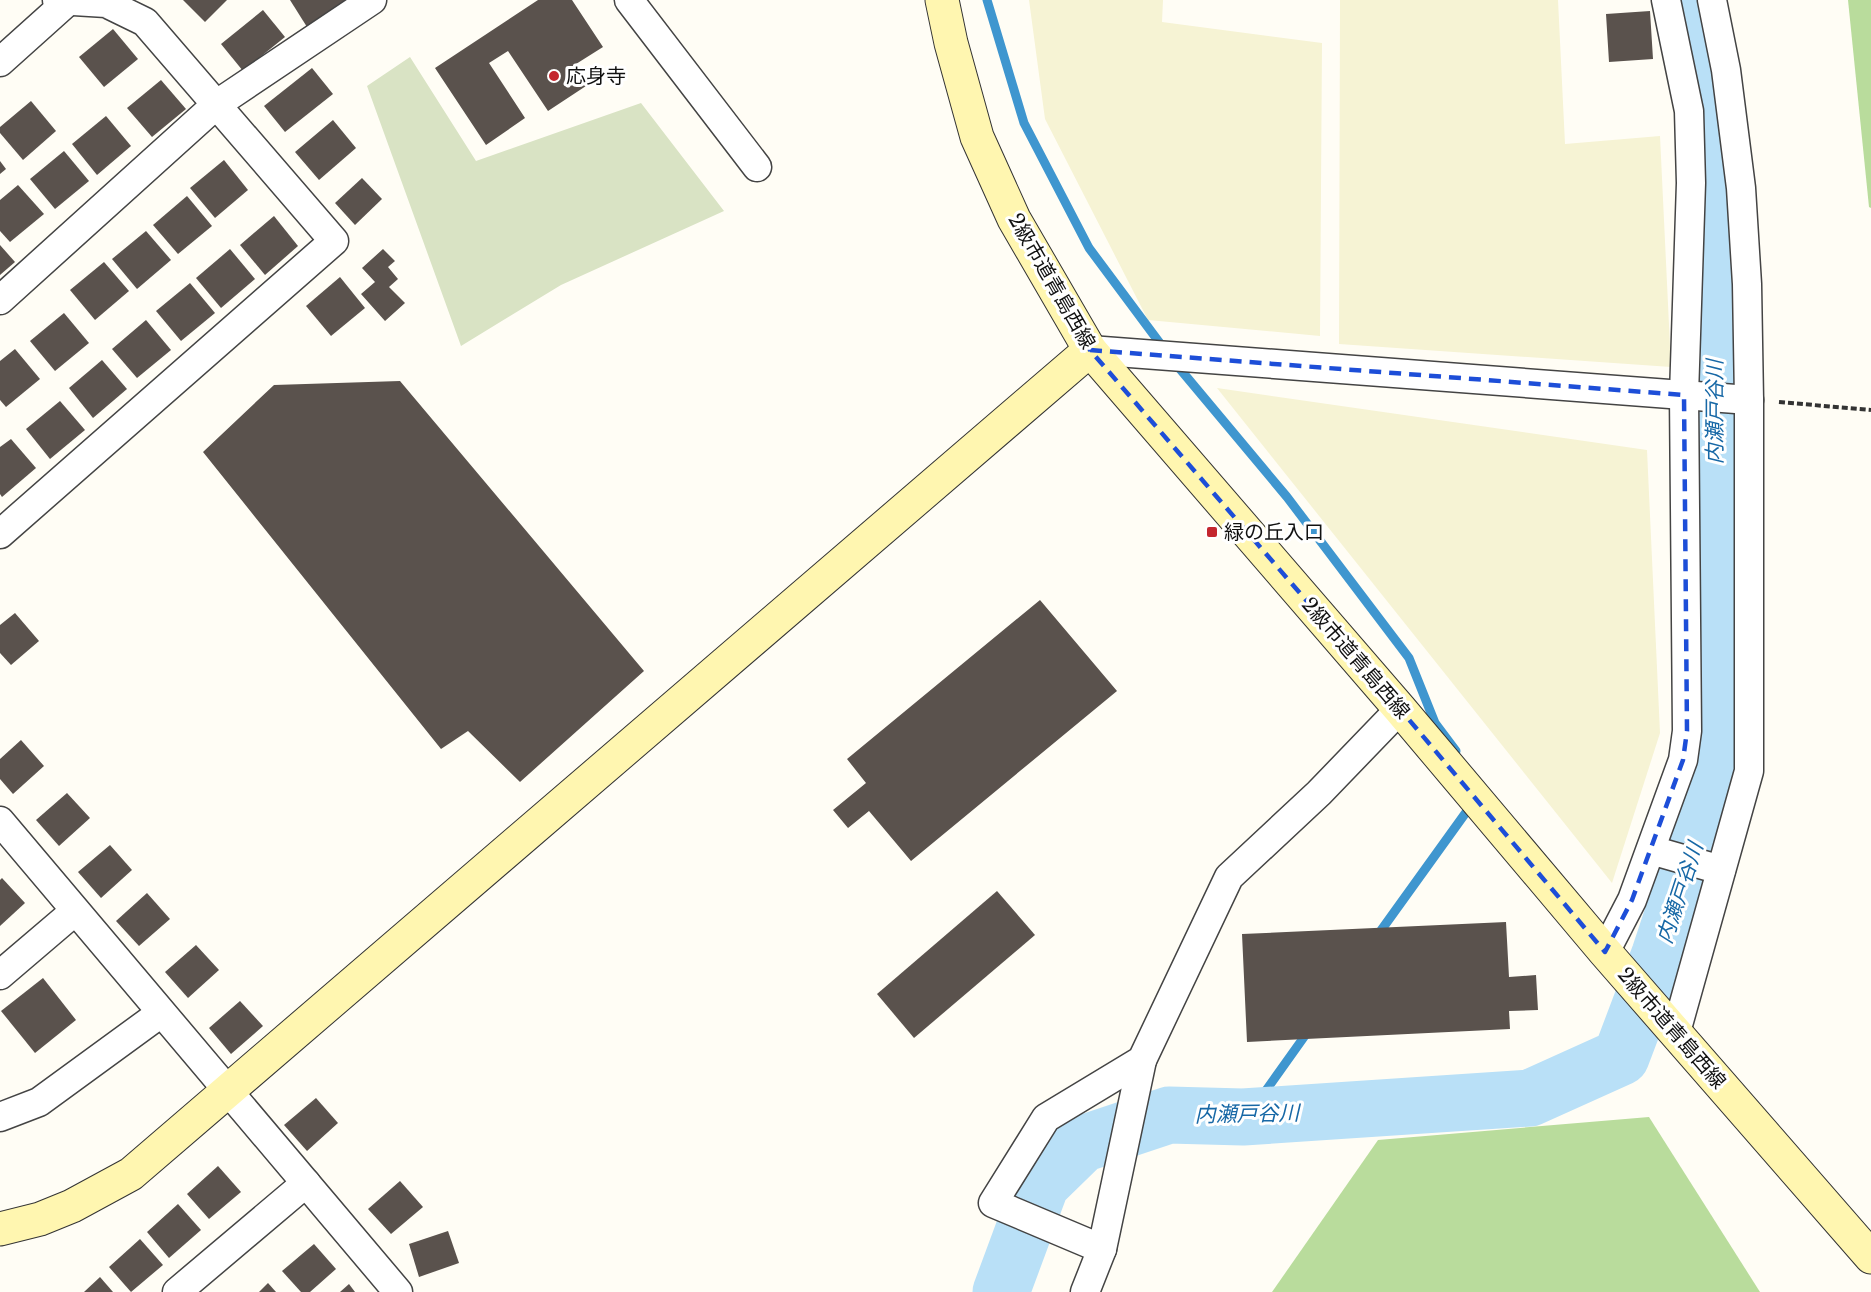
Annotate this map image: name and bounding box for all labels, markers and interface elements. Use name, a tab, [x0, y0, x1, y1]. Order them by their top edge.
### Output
place label: 応身寺	[566, 64, 626, 88]
marker: 応身寺	[547, 69, 561, 83]
street label: 2級市道青島西線	[1004, 209, 1100, 353]
water label: 内瀬戸谷川	[1702, 358, 1728, 465]
place label: 緑の丘入口	[1224, 520, 1324, 544]
marker: 緑の丘入口	[1205, 525, 1219, 539]
street label: 2級市道青島西線	[1297, 593, 1415, 723]
water label: 内瀬戸谷川	[1651, 837, 1709, 947]
street label: 2級市道青島西線	[1613, 963, 1731, 1093]
water label: 内瀬戸谷川	[1194, 1100, 1302, 1128]

